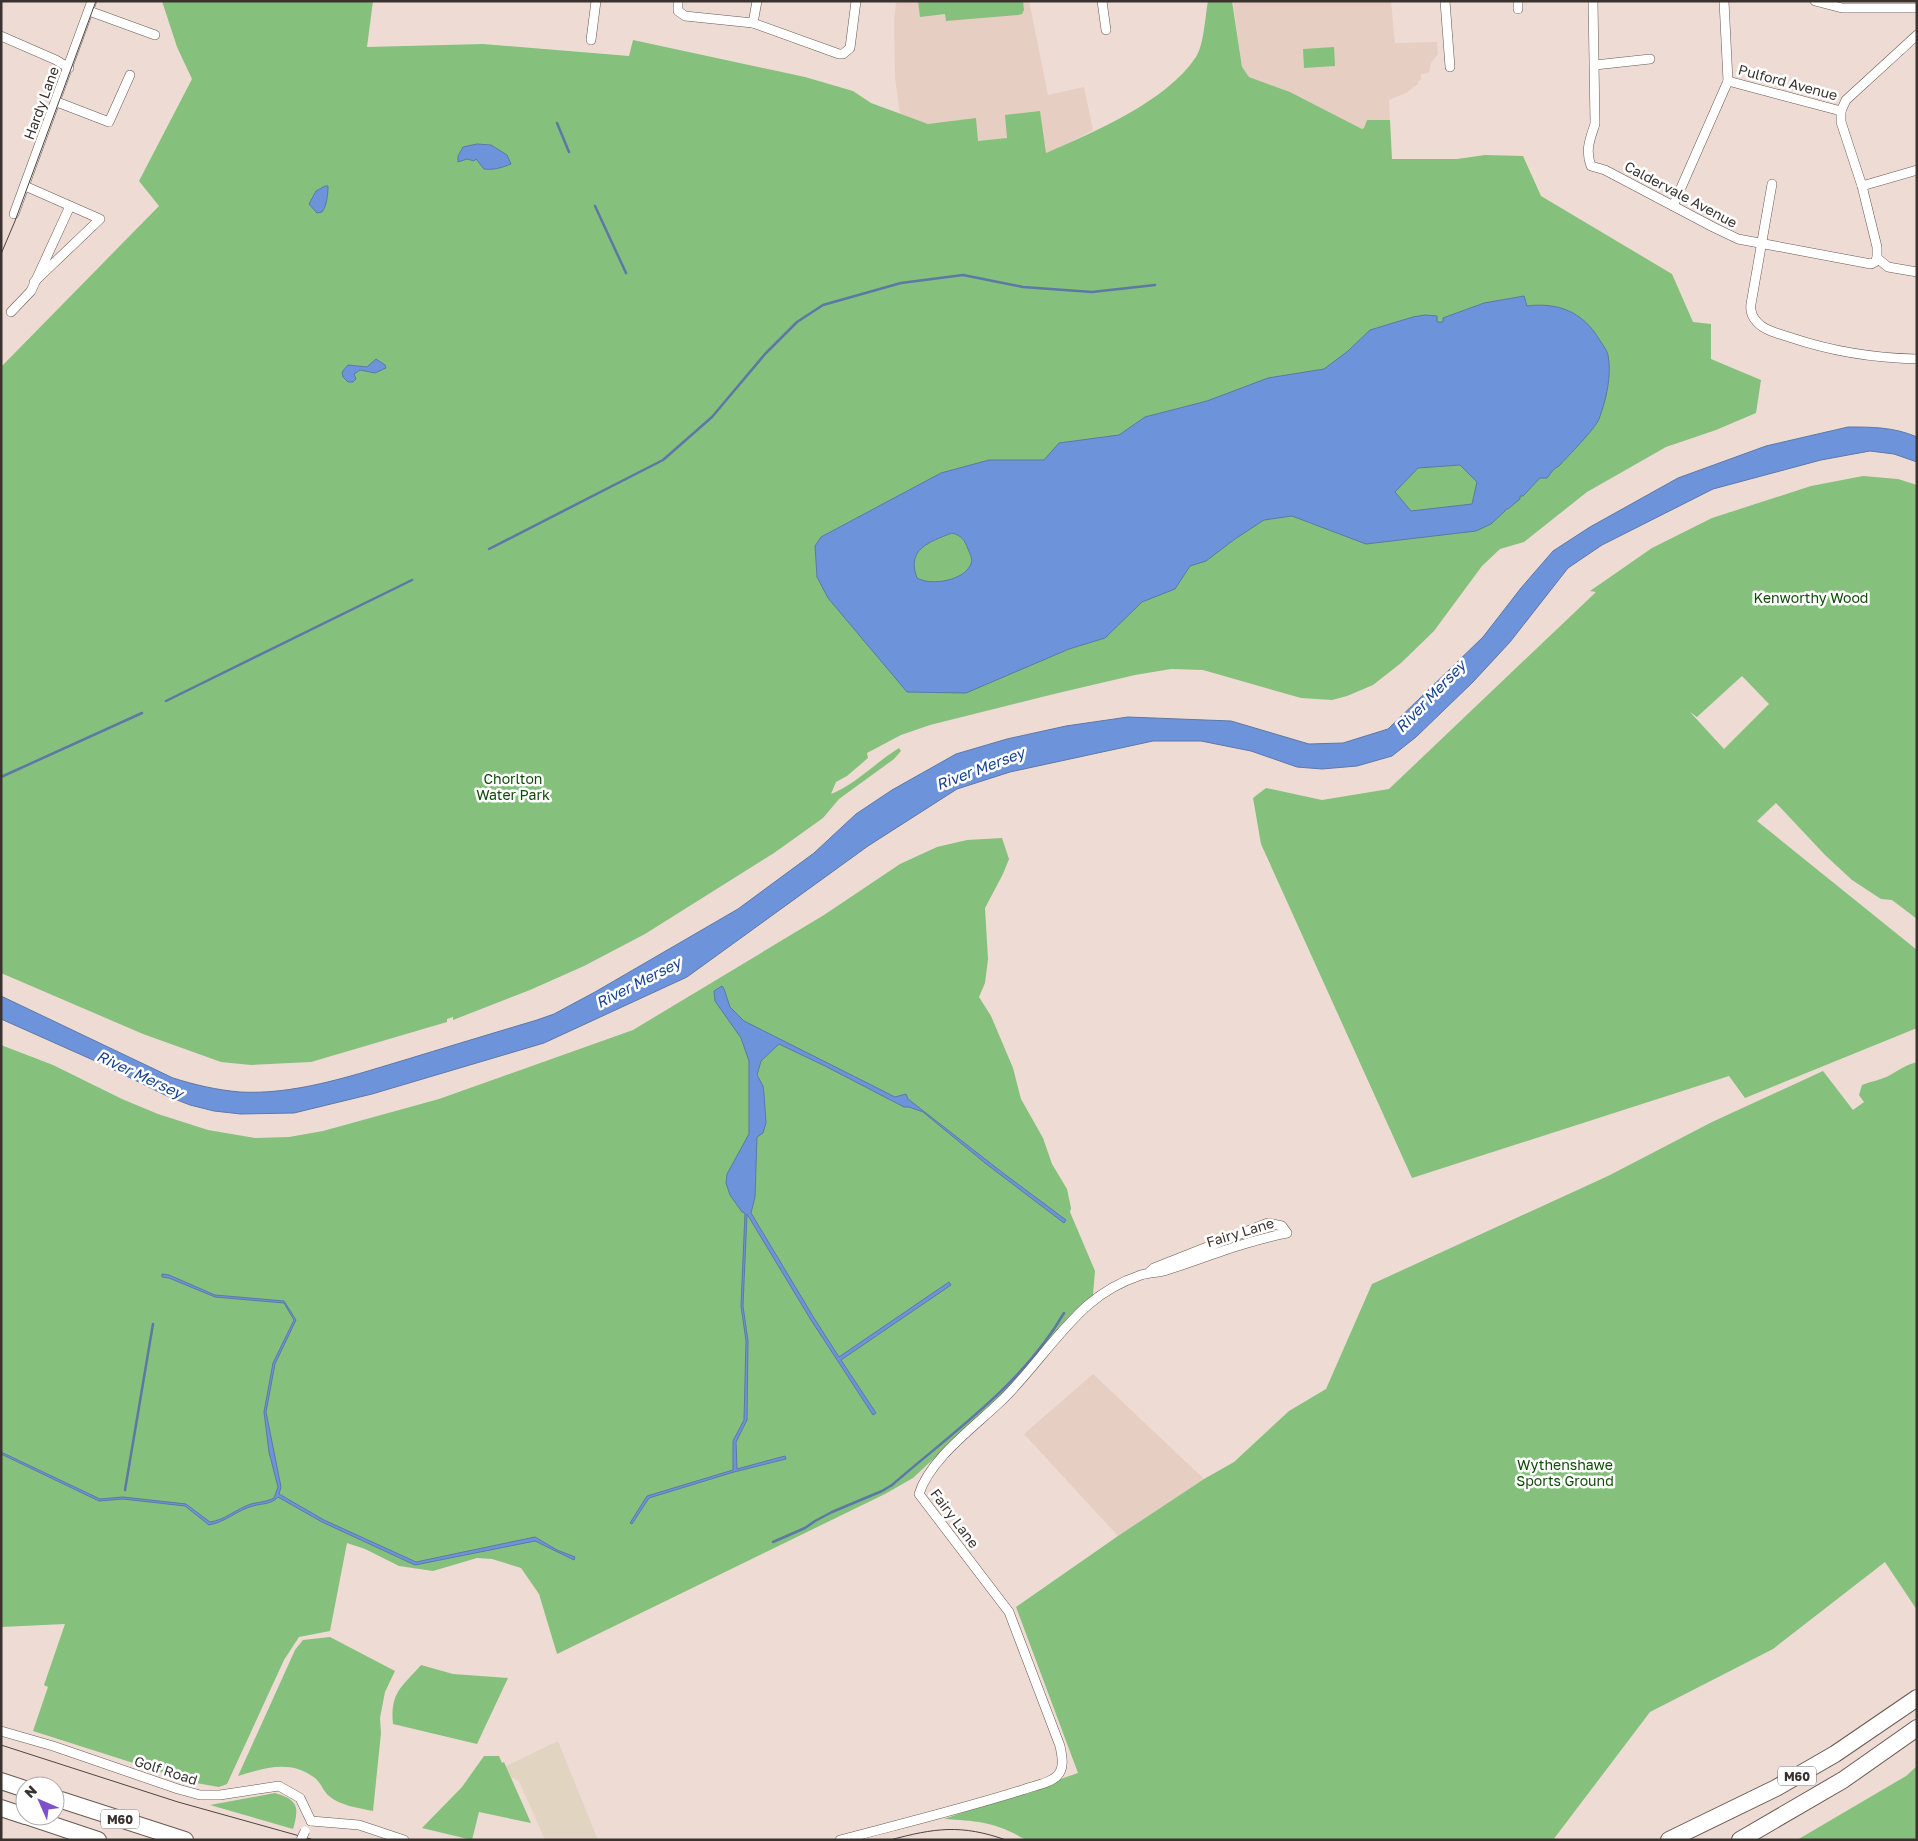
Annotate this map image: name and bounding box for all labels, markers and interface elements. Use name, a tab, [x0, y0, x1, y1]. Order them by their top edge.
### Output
street label: Pulford Avenue	[1737, 61, 1839, 103]
street label: Hardy Lane	[20, 64, 62, 142]
street label: Caldervale Avenue	[1622, 157, 1740, 231]
park label: Kenworthy Wood	[1754, 589, 1868, 606]
water label: River Mersey	[1391, 654, 1471, 736]
water label: River Mersey	[933, 742, 1029, 794]
park label: Chorlton Water Park	[476, 770, 550, 803]
water label: River Mersey	[593, 952, 686, 1012]
water label: River Mersey	[94, 1046, 188, 1104]
street label: Fairy Lane	[1204, 1214, 1276, 1250]
park label: Wythenshawe Sports Ground	[1516, 1456, 1614, 1489]
street label: Fairy Lane	[927, 1485, 983, 1551]
street label: Golf Road	[132, 1752, 200, 1788]
road number: M60	[1778, 1766, 1816, 1785]
north arrow	[15, 1776, 65, 1826]
text: N	[21, 1782, 40, 1801]
road number: M60	[101, 1810, 139, 1828]

